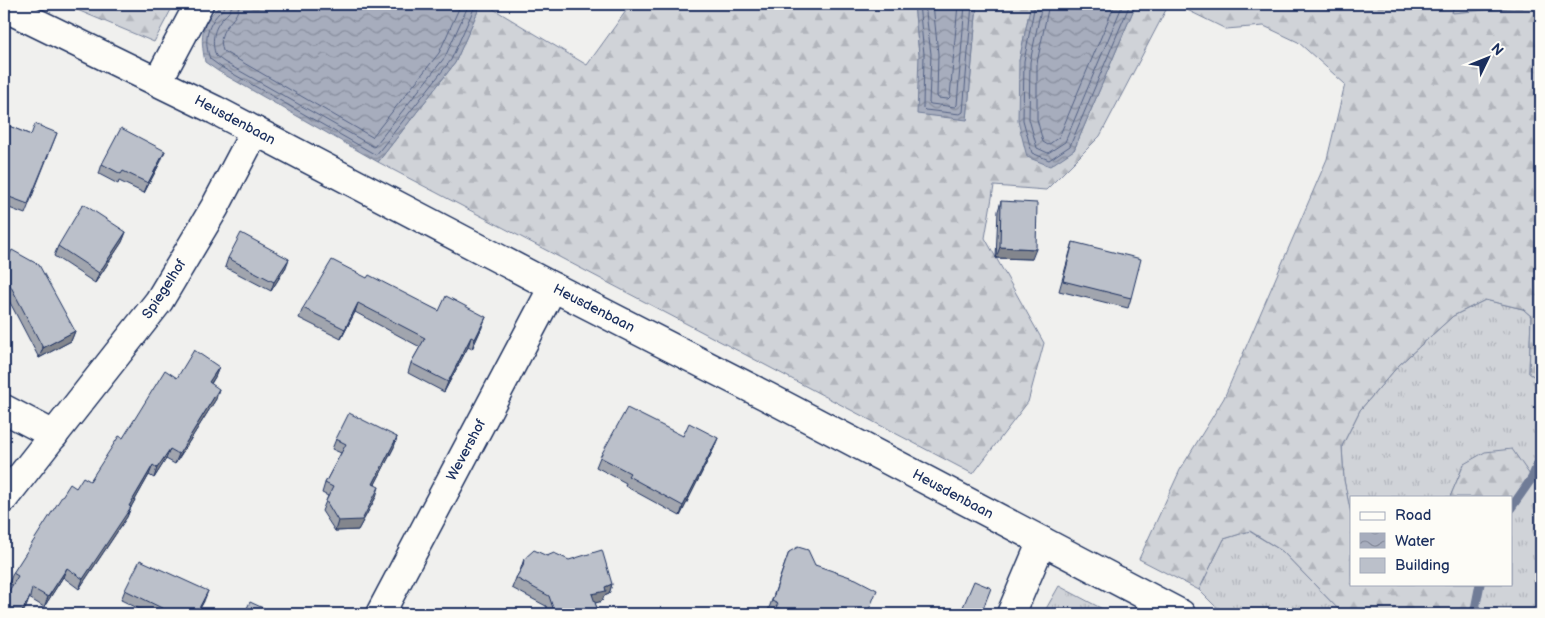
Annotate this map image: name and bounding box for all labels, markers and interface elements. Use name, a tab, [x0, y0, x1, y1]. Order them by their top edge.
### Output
north arrow	[1462, 32, 1512, 82]
text: N	[1487, 40, 1507, 59]
street label: Heusdenbaan	[192, 92, 278, 148]
street label: Spiegelhof	[138, 255, 190, 322]
street label: Heusdenbaan	[550, 280, 638, 336]
street label: Wevershof	[443, 416, 490, 484]
street label: Heusdenbaan	[910, 466, 996, 522]
legend	[1350, 496, 1512, 586]
text: Road	[1395, 506, 1431, 525]
text: Water	[1395, 532, 1435, 551]
text: Building	[1395, 556, 1450, 575]

